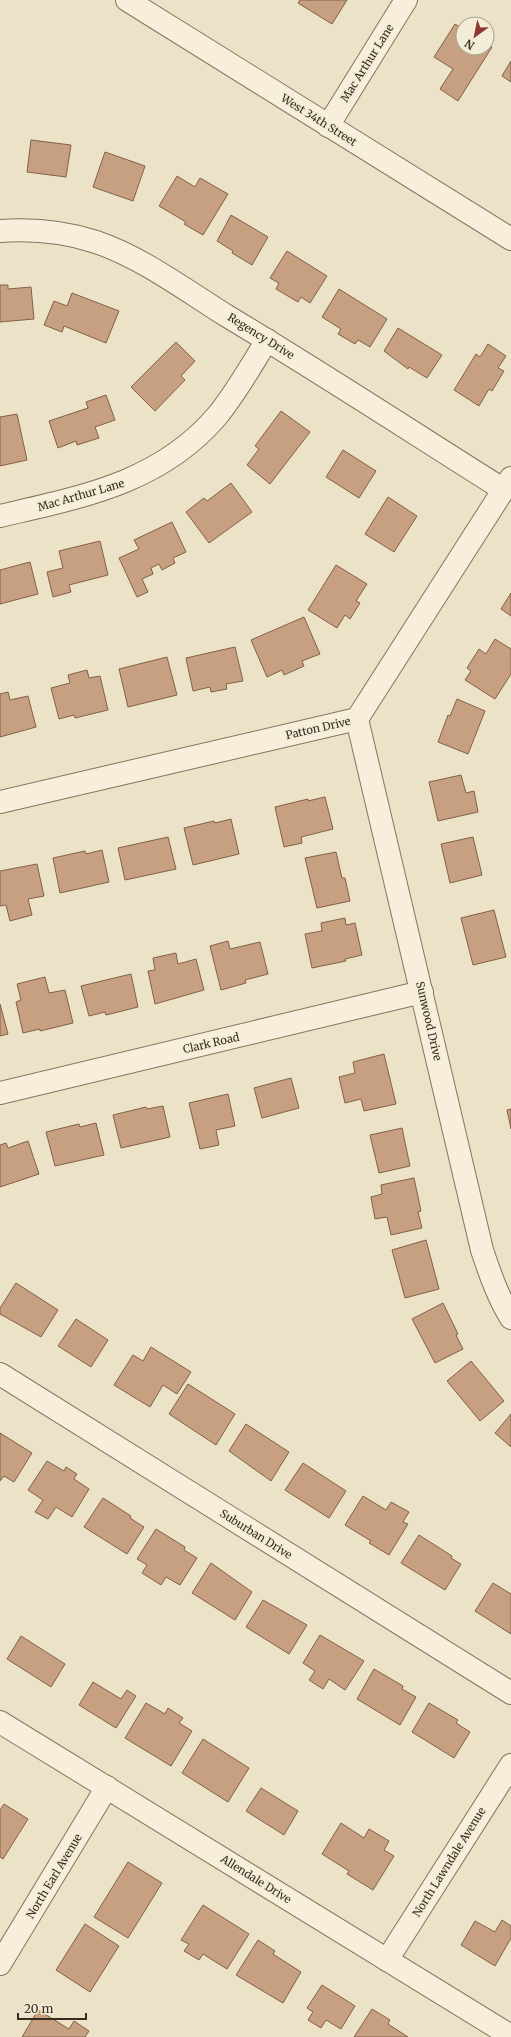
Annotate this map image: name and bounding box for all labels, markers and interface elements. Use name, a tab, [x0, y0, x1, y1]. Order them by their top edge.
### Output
north arrow	[455, 16, 495, 56]
street label: Mac Arthur Lane	[337, 21, 397, 105]
text: N	[462, 36, 477, 53]
street label: West 34th Street	[278, 90, 360, 149]
street label: Regency Drive	[225, 310, 297, 362]
street label: Mac Arthur Lane	[36, 476, 126, 514]
street label: Patton Drive	[284, 714, 352, 742]
street label: Sunwood Drive	[413, 980, 445, 1062]
street label: Clark Road	[181, 1030, 241, 1056]
street label: Suburban Drive	[217, 1506, 295, 1562]
street label: North Lawndale Avenue	[409, 1804, 489, 1919]
street label: North Earl Avenue	[23, 1831, 85, 1921]
street label: Allendale Drive	[217, 1851, 294, 1906]
scale bar	[18, 1995, 86, 2021]
text: 20 m	[24, 2001, 53, 2016]

